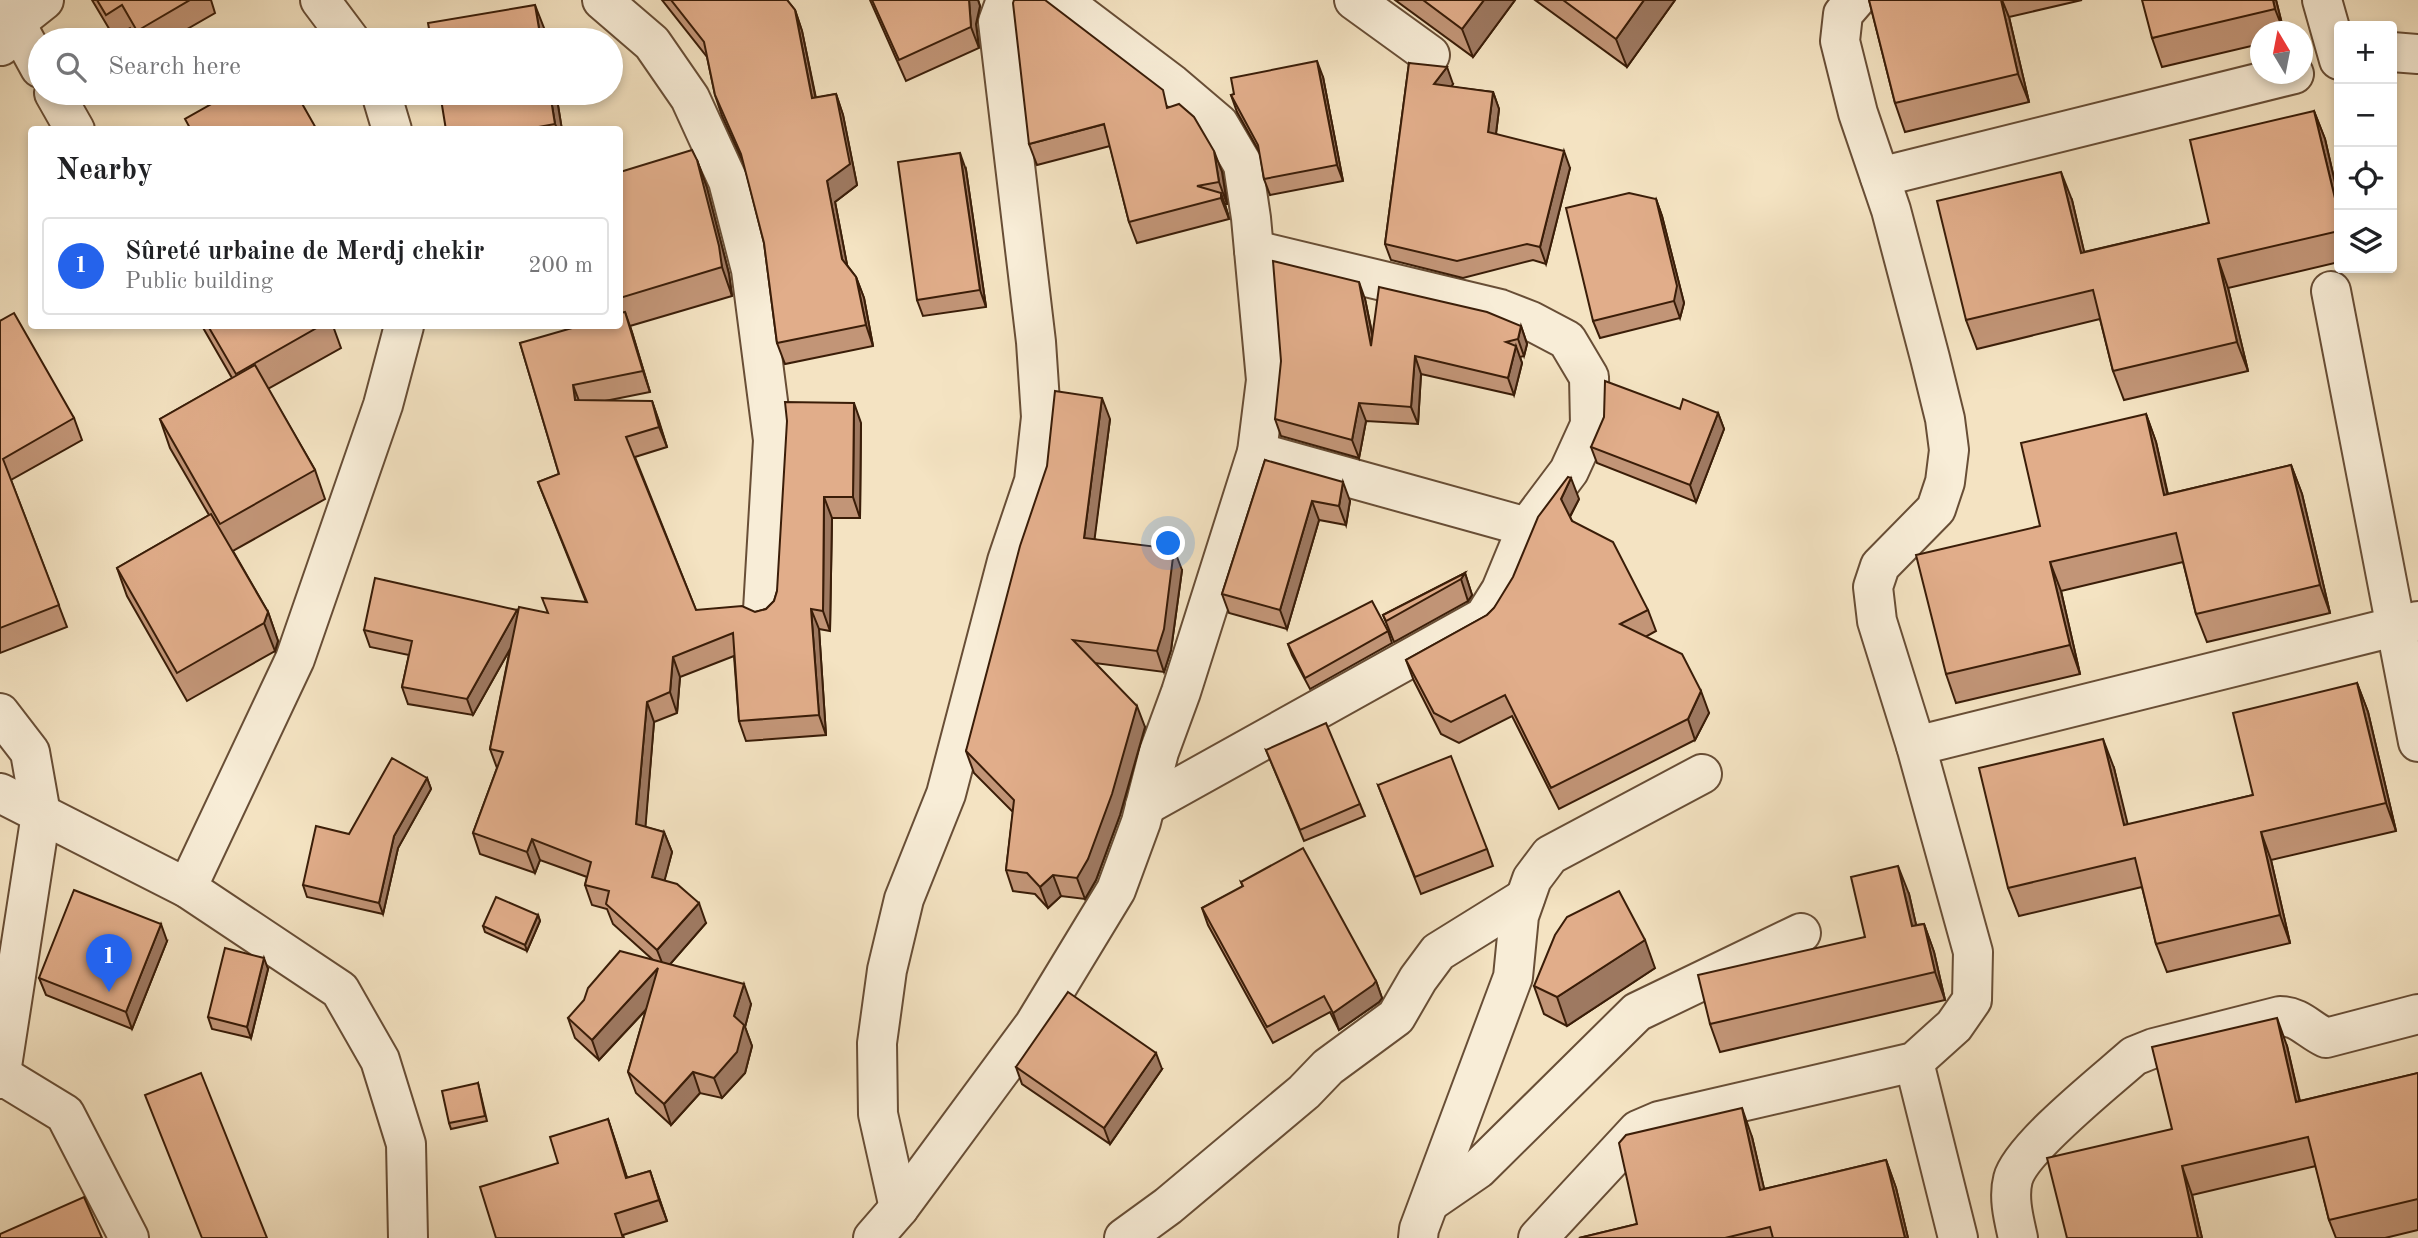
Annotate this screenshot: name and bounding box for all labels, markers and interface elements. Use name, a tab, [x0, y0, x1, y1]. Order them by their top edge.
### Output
north arrow	[2250, 21, 2313, 84]
map controls	[2334, 21, 2397, 273]
button: +	[2334, 21, 2397, 84]
search box	[28, 28, 623, 105]
icon: search	[52, 48, 90, 86]
text: Search here	[108, 54, 241, 80]
button: −	[2334, 84, 2397, 147]
button: locate	[2334, 147, 2397, 210]
text: Nearby	[56, 156, 153, 186]
button: layers	[2334, 210, 2397, 273]
text: Sûreté urbaine de Merdj chekir	[125, 239, 485, 265]
text: 1	[74, 254, 88, 277]
text: 200 m	[528, 254, 593, 277]
text: Public building	[125, 270, 273, 293]
your location	[1151, 526, 1185, 560]
pin: 1	[86, 934, 132, 992]

